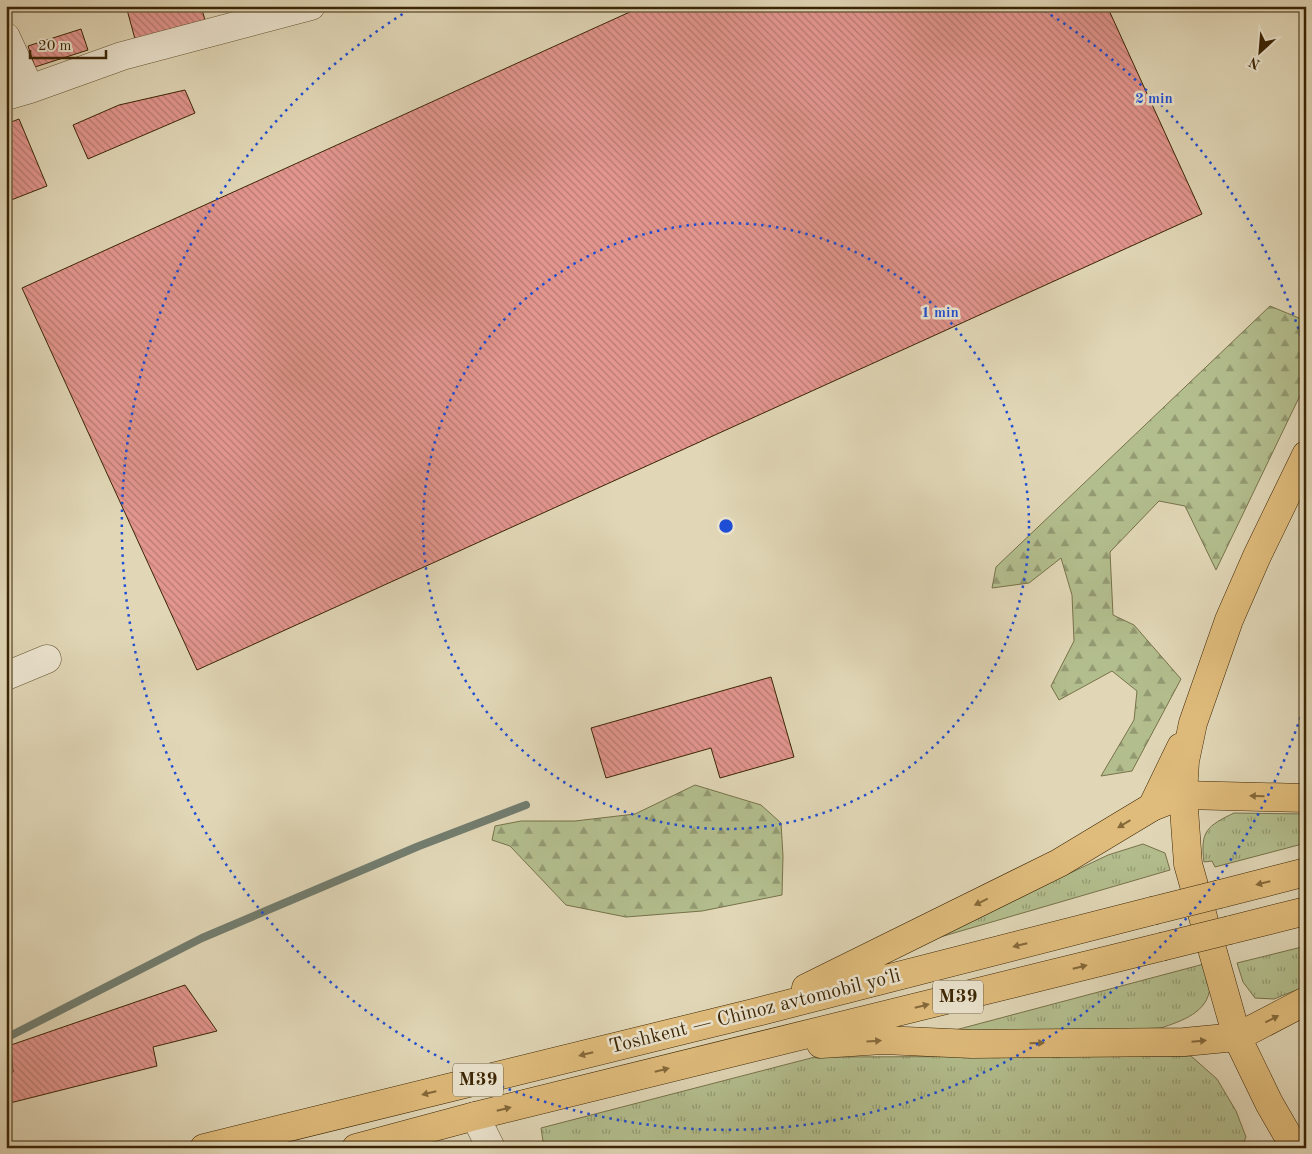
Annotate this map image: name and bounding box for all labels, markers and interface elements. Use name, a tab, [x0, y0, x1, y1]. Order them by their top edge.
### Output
scale bar	[30, 28, 106, 60]
north arrow	[1234, 28, 1284, 78]
text: 20 m	[38, 39, 72, 54]
text: N	[1247, 54, 1263, 71]
text: 2 min	[1135, 92, 1173, 107]
text: 1 min	[921, 306, 959, 321]
centre of rings	[717, 517, 735, 535]
one-way arrow	[1249, 792, 1265, 800]
one-way arrow	[1117, 820, 1130, 829]
one-way arrow	[1256, 879, 1271, 887]
one-way arrow	[974, 898, 988, 906]
one-way arrow	[1013, 941, 1028, 949]
one-way arrow	[1072, 963, 1087, 971]
street label: Toshkent — Chinoz avtomobil yoʻli	[607, 966, 903, 1058]
road number: M39	[933, 980, 983, 1014]
one-way arrow	[914, 1002, 929, 1010]
one-way arrow	[1264, 1015, 1279, 1023]
one-way arrow	[867, 1036, 883, 1044]
one-way arrow	[1191, 1036, 1207, 1044]
one-way arrow	[1029, 1039, 1045, 1047]
one-way arrow	[579, 1050, 594, 1058]
road number: M39	[453, 1064, 503, 1096]
one-way arrow	[655, 1066, 670, 1074]
one-way arrow	[421, 1089, 436, 1097]
one-way arrow	[497, 1105, 512, 1113]

